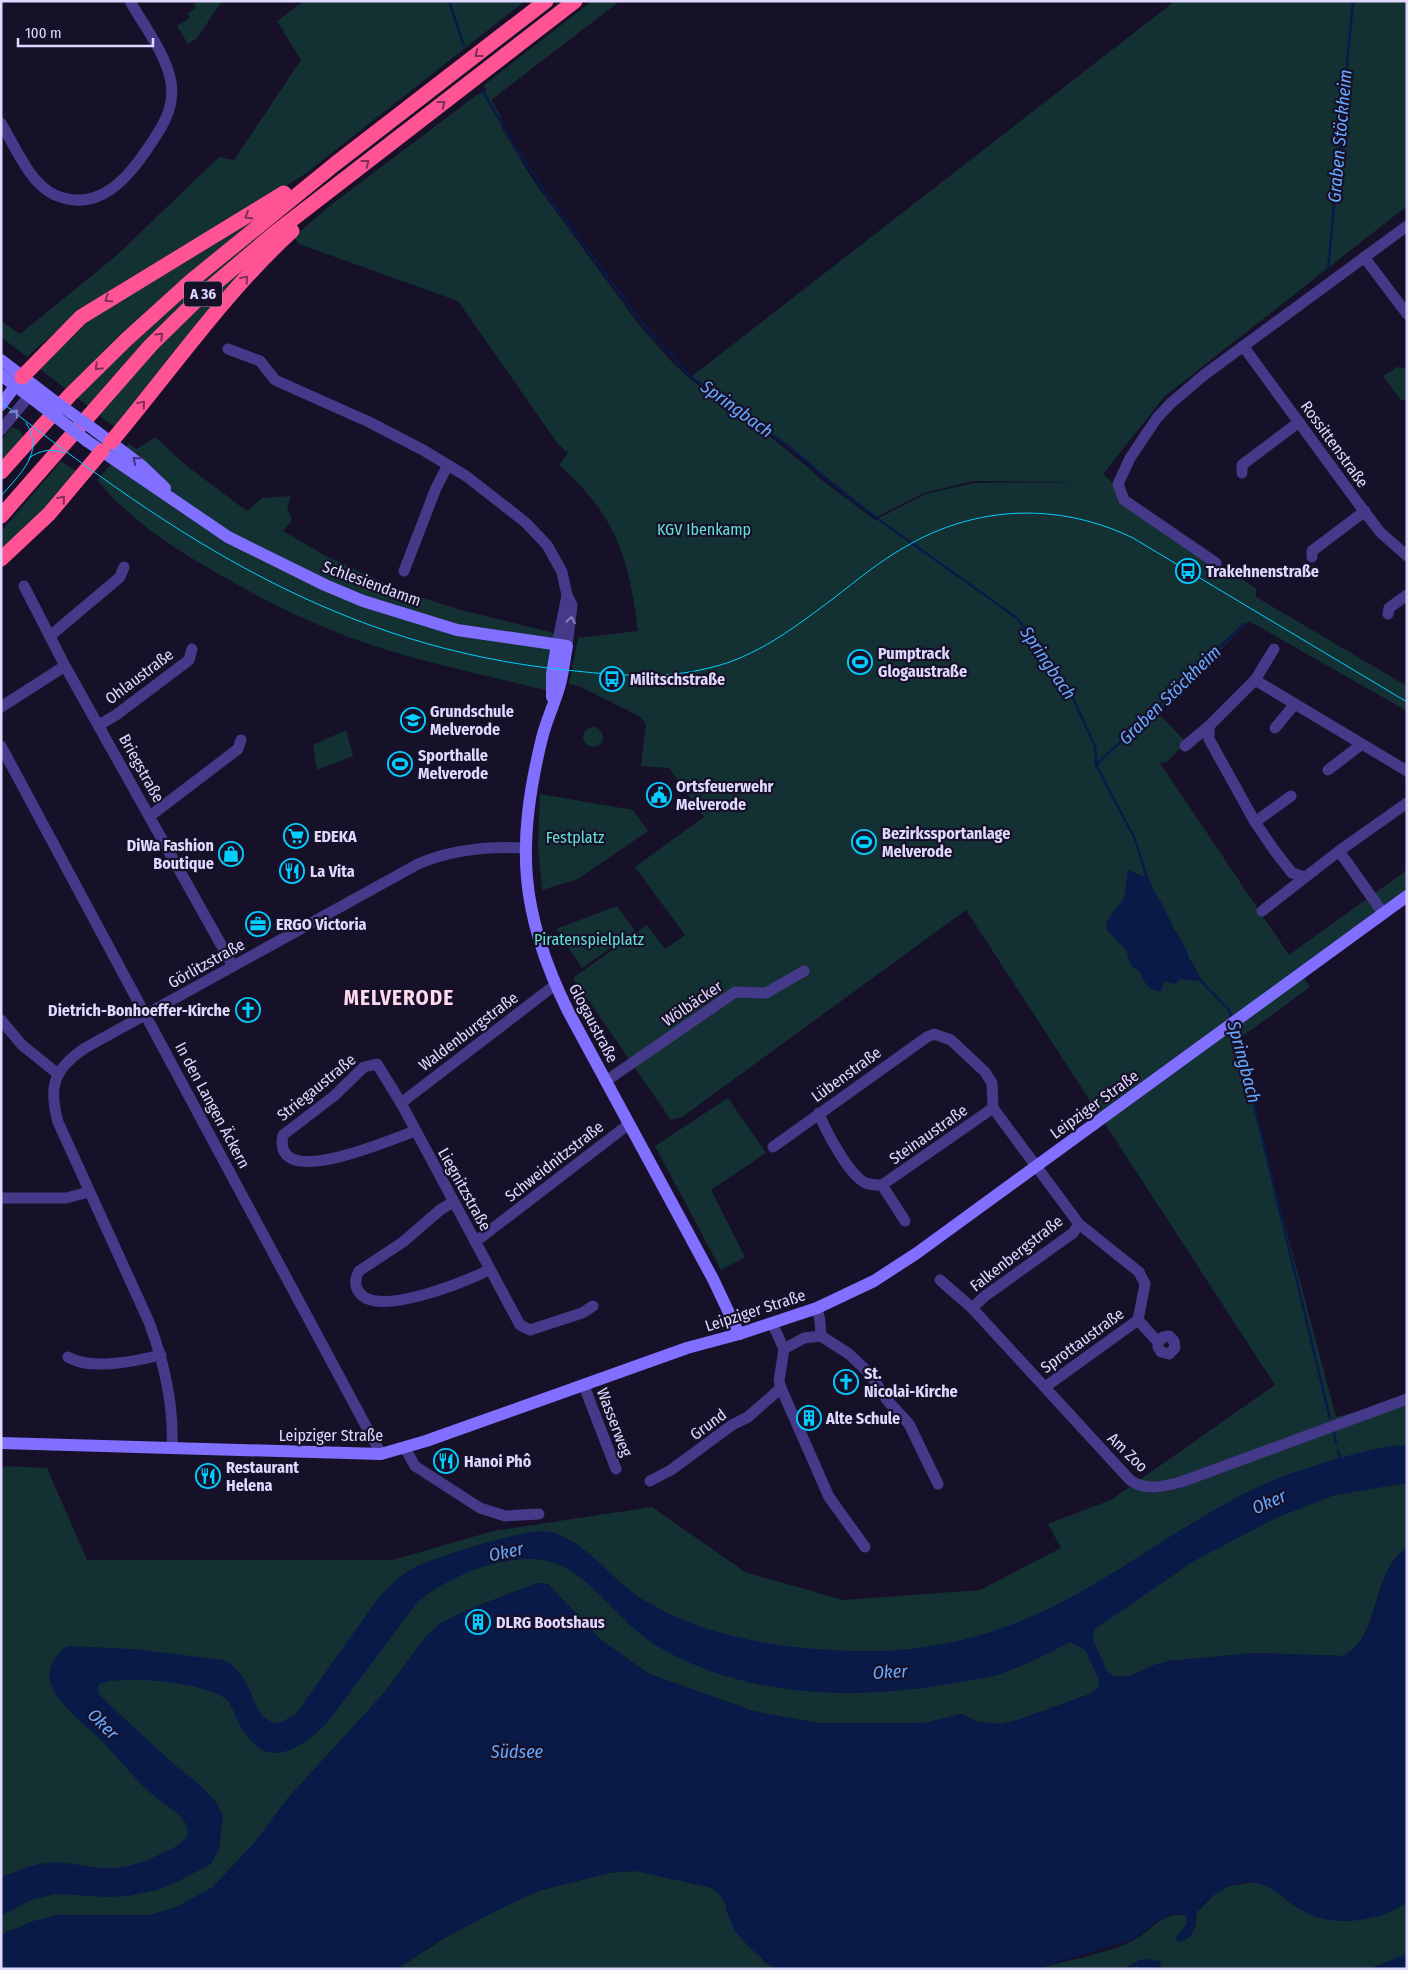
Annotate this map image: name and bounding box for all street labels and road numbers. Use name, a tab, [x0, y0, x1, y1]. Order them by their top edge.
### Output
road number: A 36	[184, 282, 222, 306]
street label: Rossittenstraße	[1297, 397, 1372, 491]
street label: Schlesiendamm	[320, 557, 424, 610]
street label: Ohlaustraße	[102, 645, 177, 708]
street label: Briegstraße	[115, 731, 168, 806]
street label: Görlitzstraße	[165, 935, 248, 992]
street label: Wölbäcker	[659, 976, 726, 1030]
street label: Glogaustraße	[565, 981, 622, 1066]
street label: Waldenburgstraße	[415, 988, 522, 1075]
street label: In den Langen Äckern	[171, 1039, 254, 1172]
street label: Lübenstraße	[808, 1043, 885, 1106]
street label: Striegaustraße	[273, 1050, 359, 1125]
street label: Leipziger Straße	[1046, 1066, 1142, 1143]
street label: Steinaustraße	[886, 1100, 971, 1168]
street label: Schweidnitzstraße	[501, 1117, 607, 1206]
street label: Liegnitzstraße	[434, 1144, 495, 1234]
street label: Falkenbergstraße	[966, 1211, 1066, 1295]
street label: Leipziger Straße	[703, 1285, 808, 1336]
street label: Sprottaustraße	[1037, 1304, 1128, 1377]
street label: Wasserweg	[593, 1385, 636, 1460]
street label: Grund	[686, 1405, 730, 1444]
street label: Leipziger Straße	[279, 1426, 383, 1445]
street label: Am Zoo	[1104, 1429, 1152, 1476]

